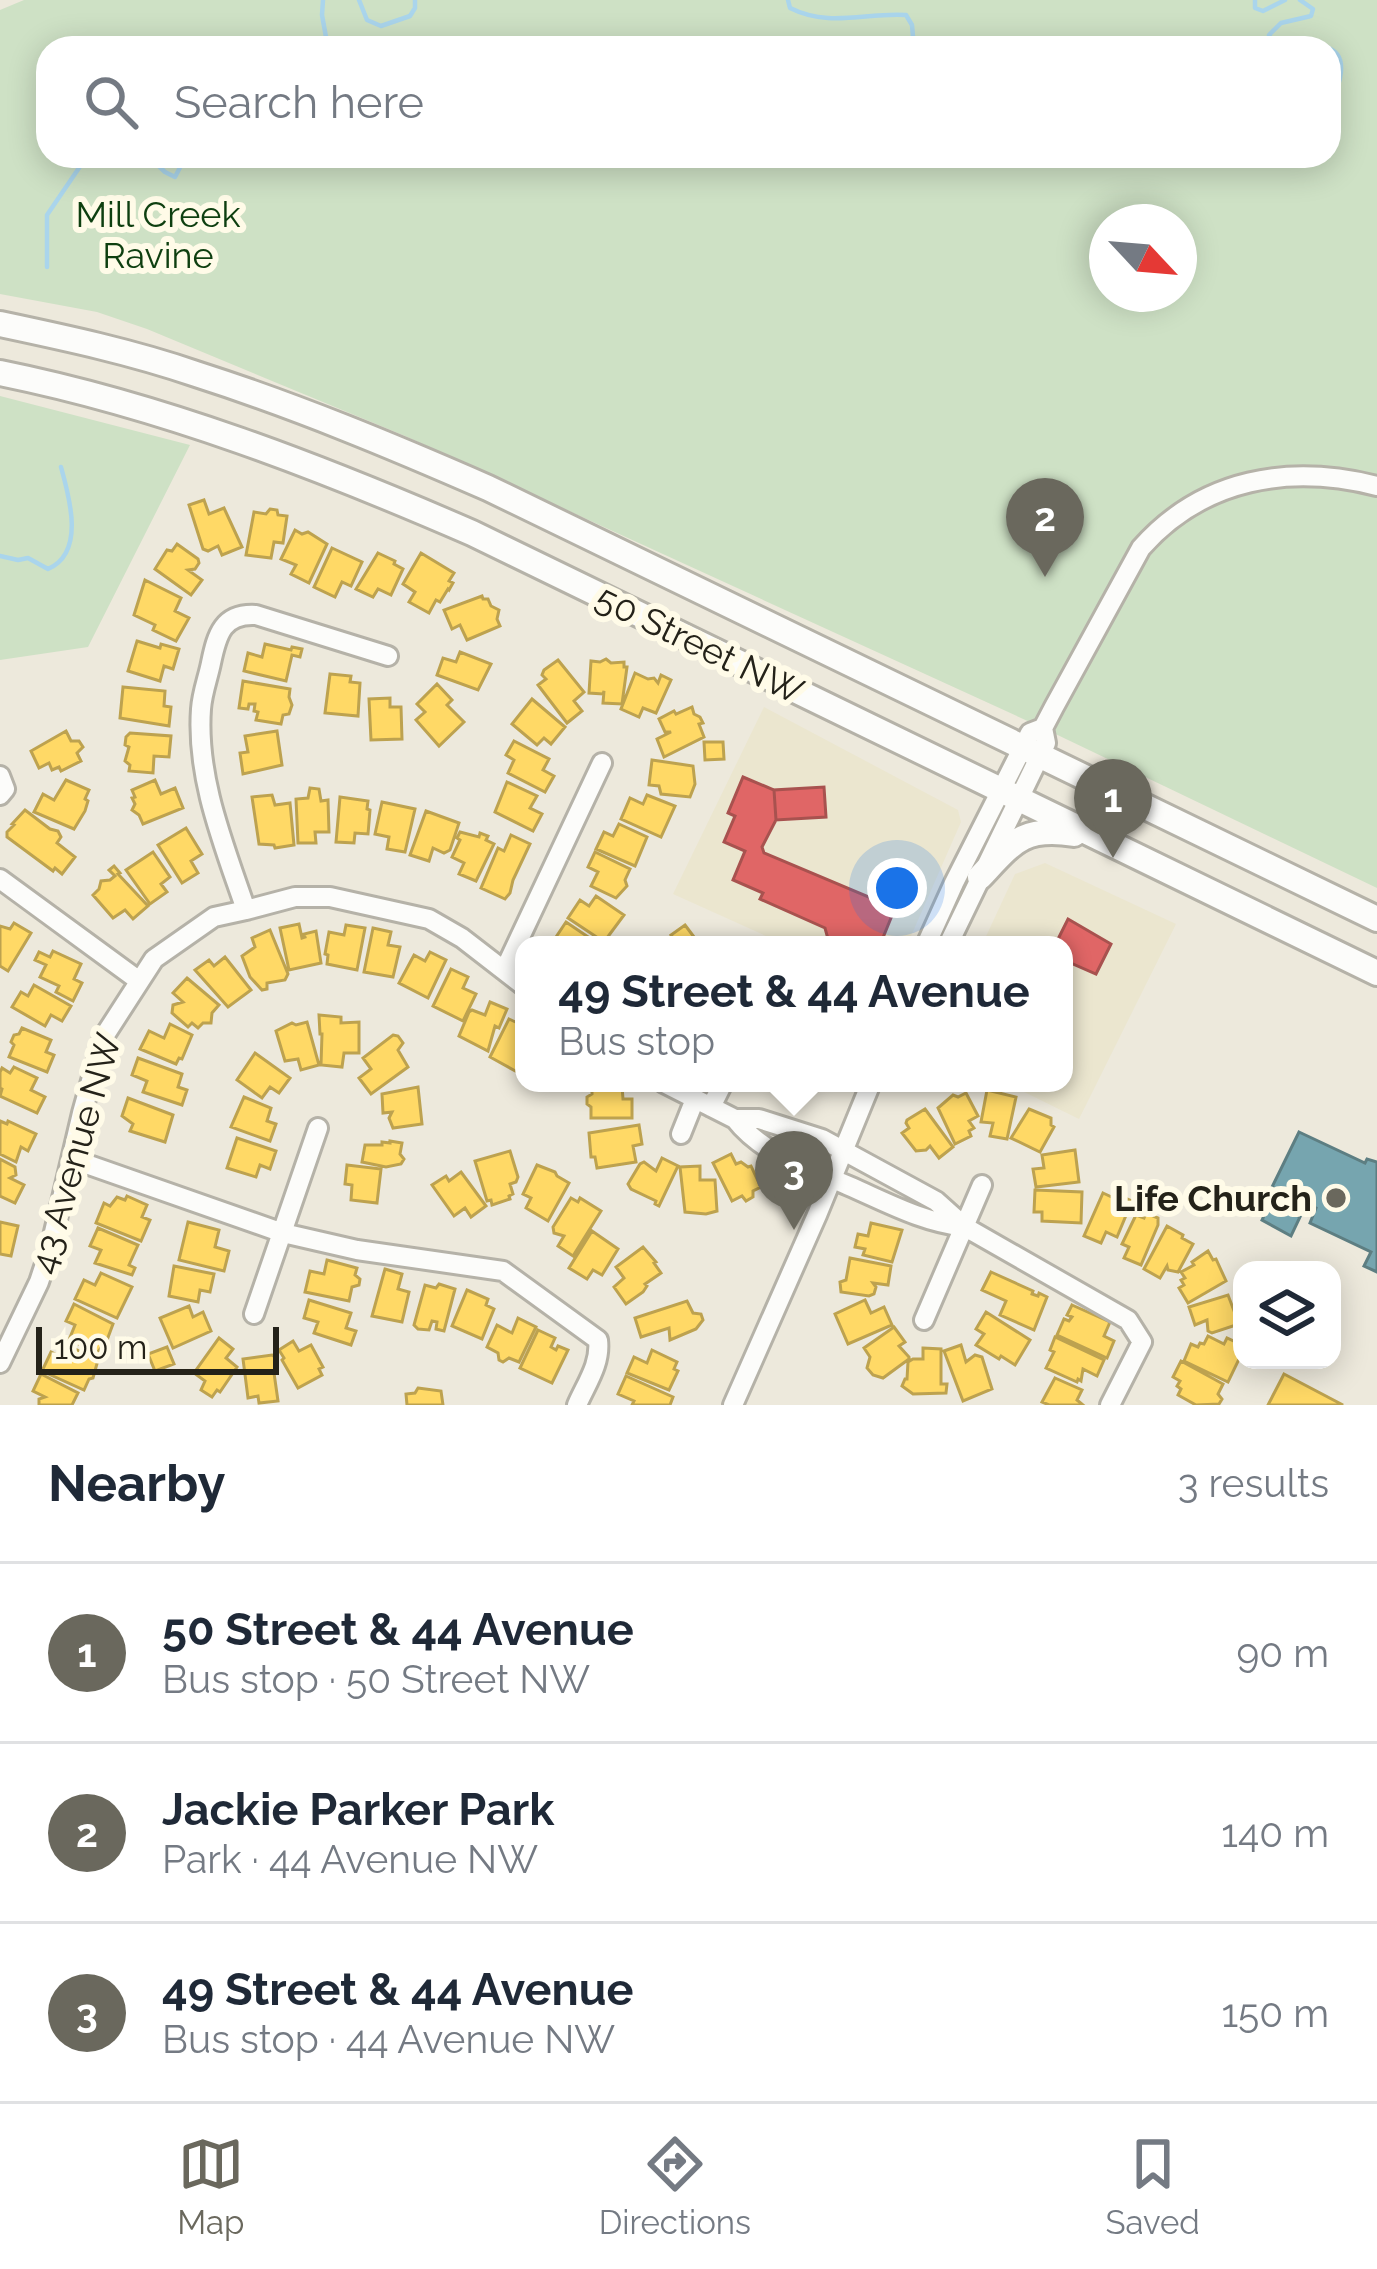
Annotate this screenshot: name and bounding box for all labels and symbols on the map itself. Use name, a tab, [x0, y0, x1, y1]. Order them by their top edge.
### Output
park label: Mill Creek Ravine	[75, 193, 241, 276]
north arrow	[1089, 204, 1197, 312]
pin: 2	[1006, 478, 1084, 577]
street label: 50 Street NW	[590, 576, 811, 712]
pin: 1	[1074, 759, 1152, 858]
your location	[867, 858, 927, 918]
street label: 43 Avenue NW	[21, 1028, 129, 1278]
pin: 3	[755, 1131, 833, 1230]
place label: Life Church	[1114, 1177, 1312, 1219]
marker: Life Church	[1323, 1185, 1349, 1211]
scale bar	[36, 1321, 279, 1374]

